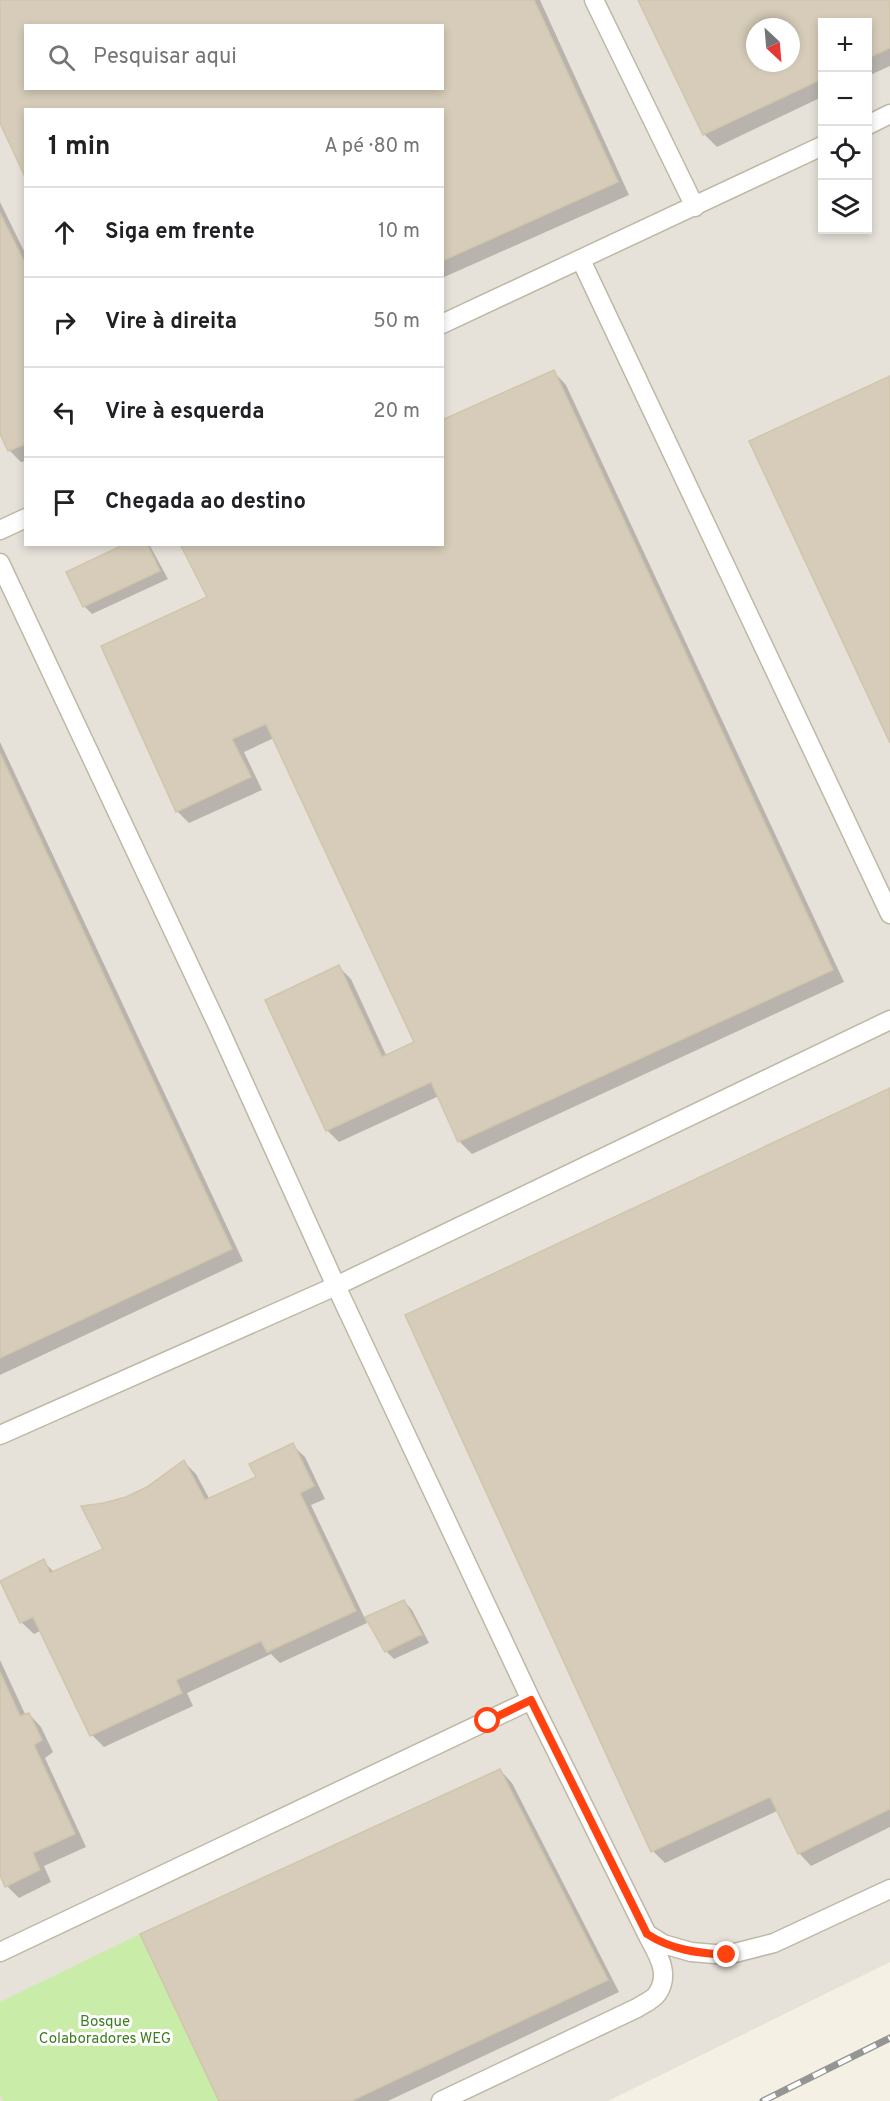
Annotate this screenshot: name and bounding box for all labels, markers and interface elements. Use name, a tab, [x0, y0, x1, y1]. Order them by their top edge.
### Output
north arrow	[746, 18, 800, 72]
map controls	[818, 18, 872, 234]
button: +	[818, 18, 872, 72]
search box	[24, 24, 444, 90]
icon: search	[45, 41, 78, 74]
text: Pesquisar aqui	[93, 44, 237, 71]
button: −	[818, 72, 872, 126]
button: locate	[818, 126, 872, 180]
text: 1 min	[48, 131, 110, 164]
text: A pé · 80 m	[324, 134, 420, 160]
button: layers	[818, 180, 872, 234]
icon: ahead	[48, 216, 81, 249]
text: Siga em frente	[105, 219, 255, 246]
text: 10 m	[378, 219, 420, 245]
icon: right	[48, 306, 81, 339]
text: Vire à direita	[105, 309, 237, 336]
text: 50 m	[373, 309, 420, 335]
icon: left	[48, 396, 81, 429]
text: Vire à esquerda	[105, 399, 264, 426]
text: 20 m	[373, 399, 420, 425]
icon: arrive	[48, 486, 81, 519]
text: Chegada ao destino	[105, 489, 306, 516]
route start	[474, 1707, 500, 1733]
route end	[713, 1941, 739, 1967]
park label: Bosque Colaboradores WEG	[39, 2013, 171, 2049]

